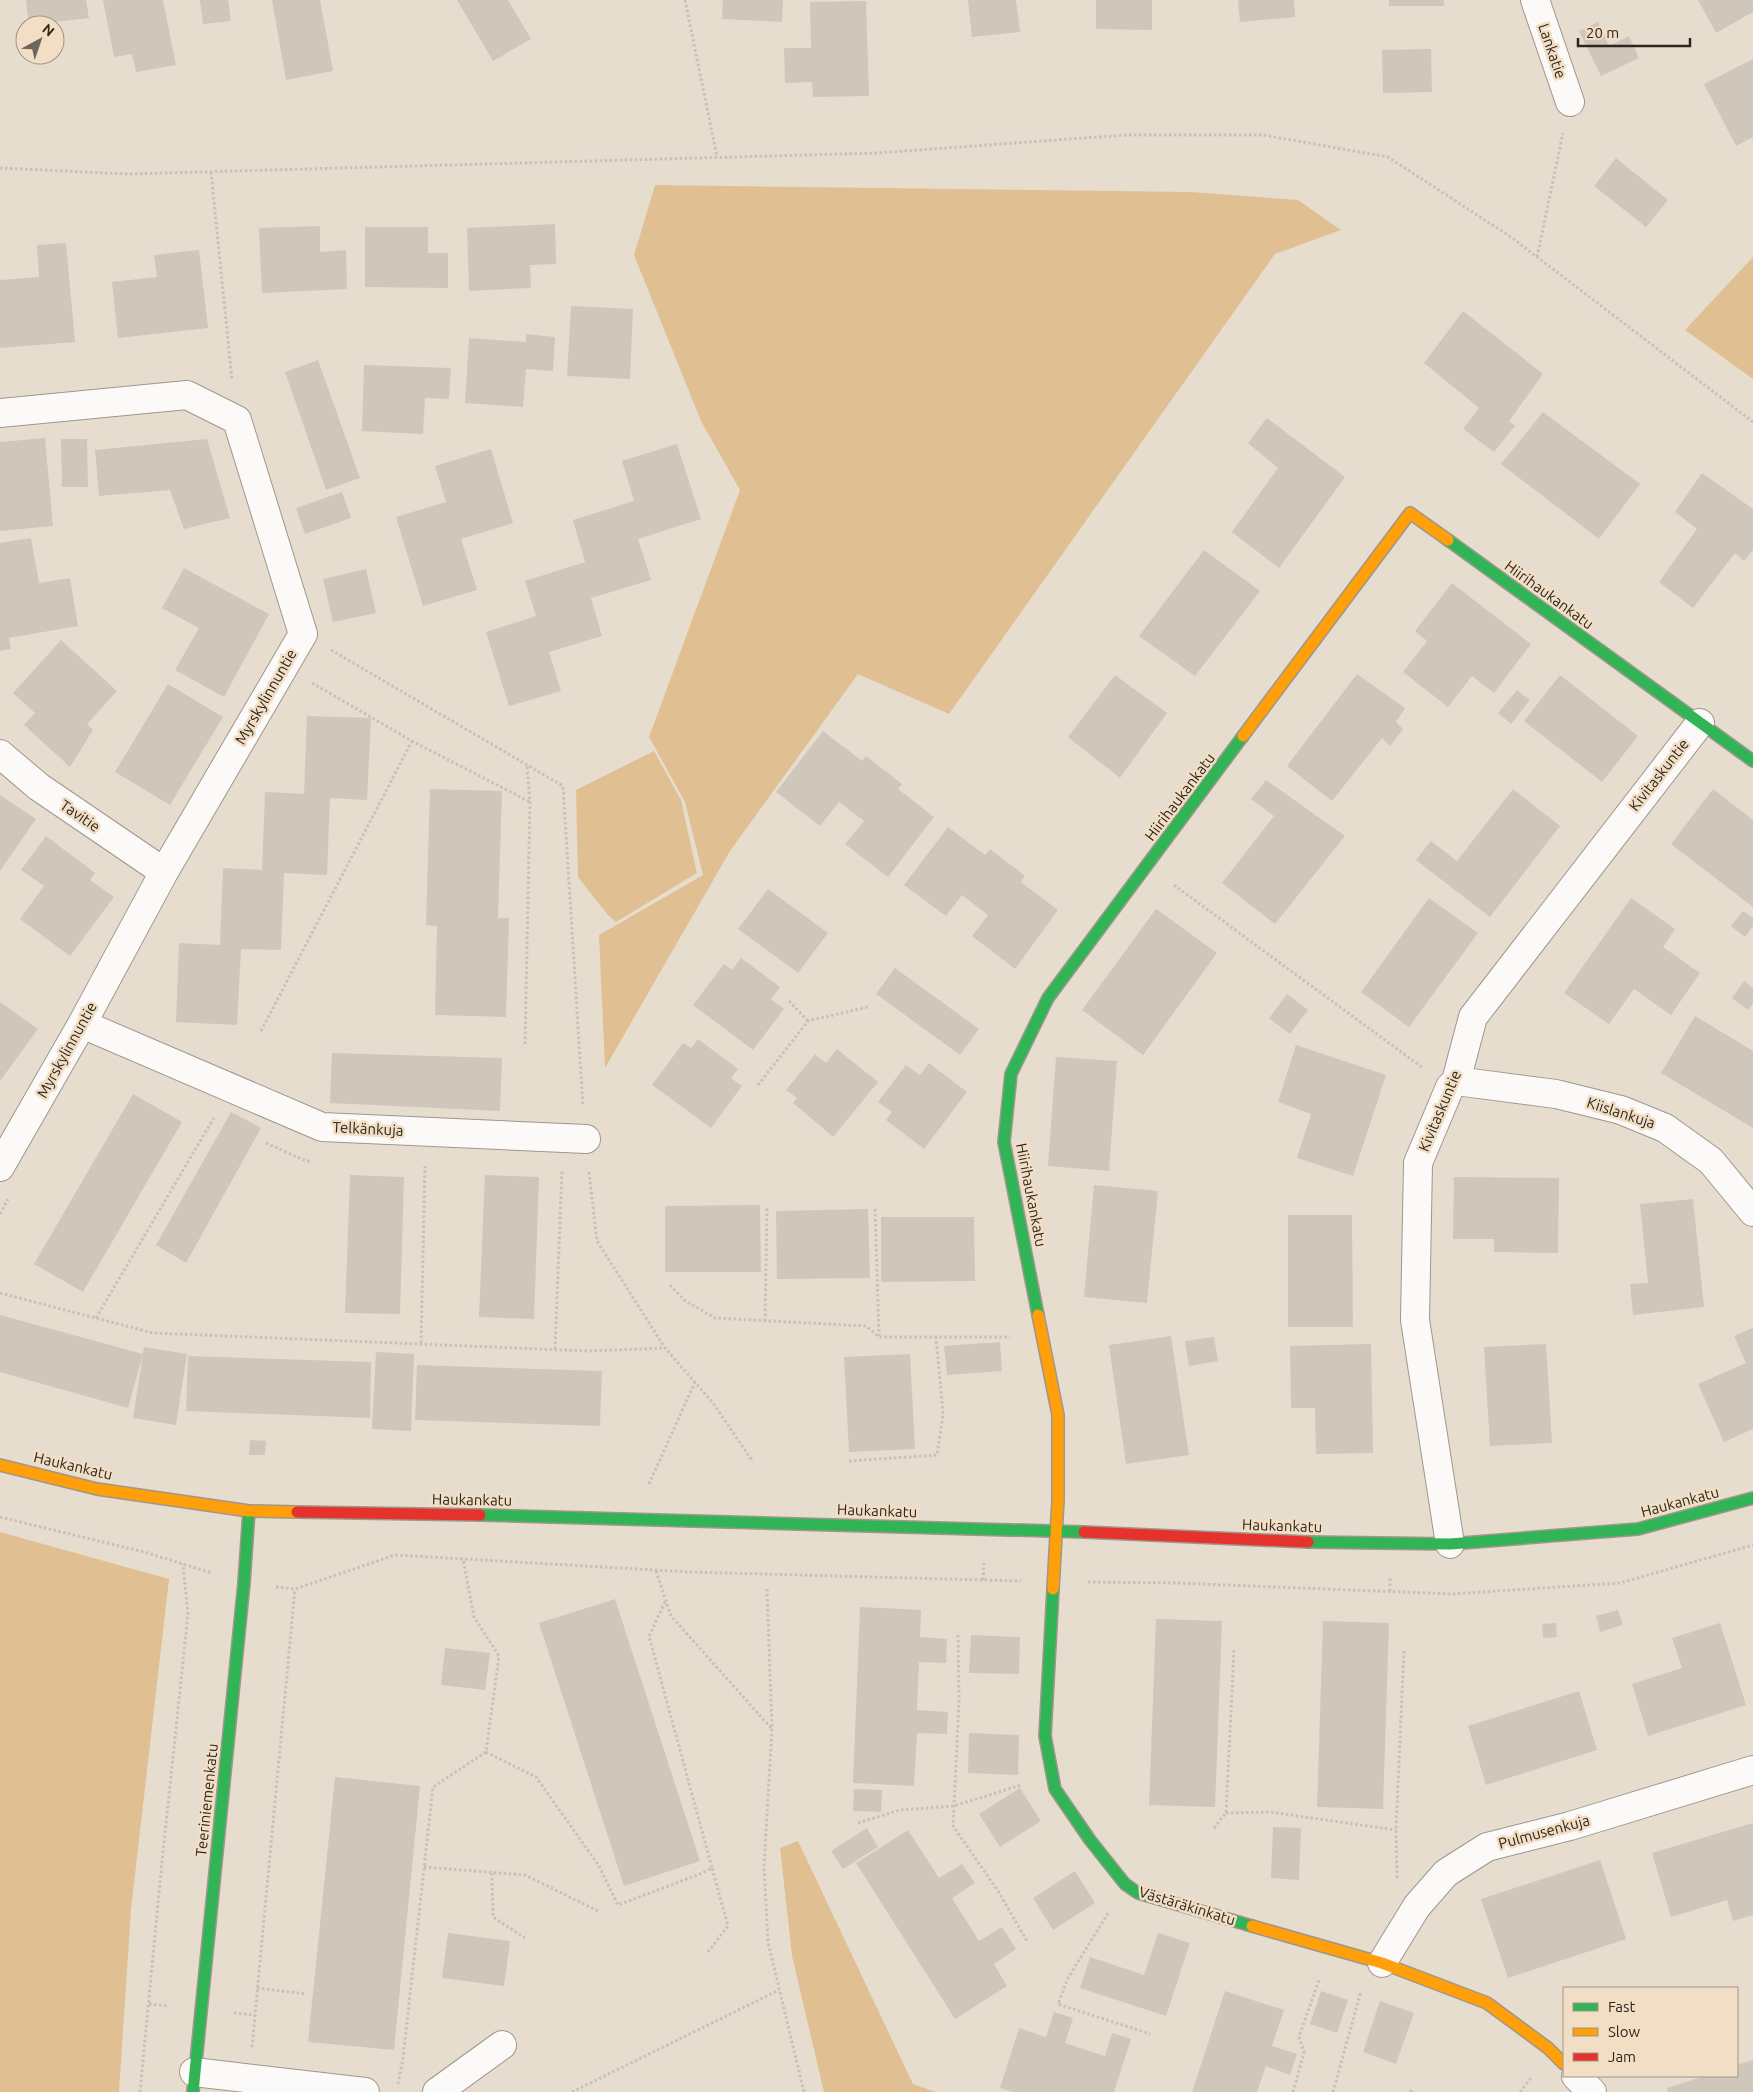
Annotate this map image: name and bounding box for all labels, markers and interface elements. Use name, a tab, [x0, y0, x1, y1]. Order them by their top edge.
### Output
north arrow	[15, 15, 65, 65]
scale bar	[1578, 15, 1690, 47]
text: N	[39, 21, 58, 40]
street label: Lankatie	[1535, 21, 1570, 81]
text: 20 m	[1586, 24, 1619, 41]
street label: Hiirihaukankatu	[1502, 557, 1597, 632]
street label: Myrskylinnuntie	[231, 646, 300, 747]
street label: Kivitaskuntie	[1625, 735, 1692, 814]
street label: Hiirihaukankatu	[1141, 749, 1218, 844]
street label: Tavitie	[57, 796, 103, 835]
street label: Myrskylinnuntie	[33, 999, 100, 1101]
street label: Kivitaskuntie	[1415, 1068, 1464, 1154]
street label: Kiislankuja	[1585, 1093, 1658, 1132]
street label: Telkänkuja	[332, 1118, 404, 1139]
street label: Hiirihaukankatu	[1013, 1142, 1050, 1248]
street label: Haukankatu	[32, 1448, 114, 1483]
street label: Haukankatu	[1639, 1483, 1721, 1520]
street label: Haukankatu	[432, 1490, 512, 1509]
street label: Haukankatu	[837, 1501, 917, 1520]
street label: Haukankatu	[1242, 1516, 1322, 1535]
street label: Teeriniemenkatu	[192, 1743, 221, 1857]
street label: Pulmusenkuja	[1496, 1811, 1591, 1852]
street label: Västäräkinkatu	[1137, 1883, 1237, 1928]
legend	[1563, 1987, 1738, 2077]
text: Fast	[1608, 1998, 1636, 2015]
text: Slow	[1608, 2023, 1641, 2040]
text: Jam	[1608, 2048, 1636, 2065]

